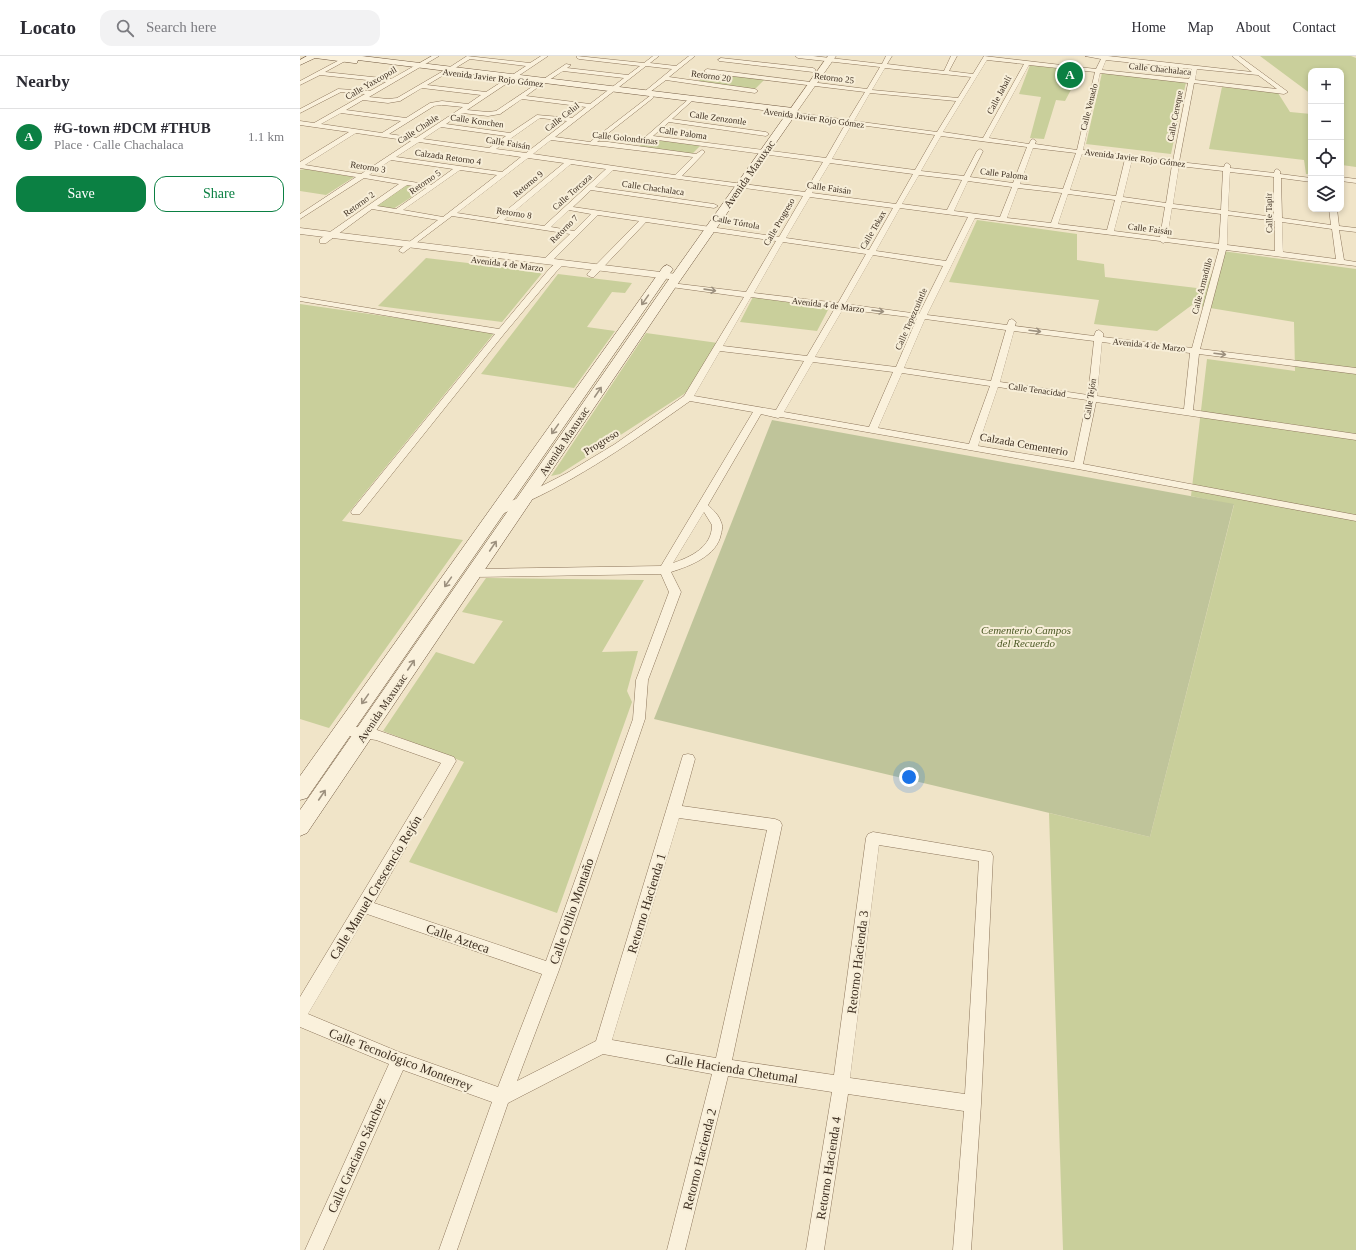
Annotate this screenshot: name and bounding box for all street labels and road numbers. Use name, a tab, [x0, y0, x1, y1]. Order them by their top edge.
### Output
street label: Calle Chachalaca	[1128, 61, 1192, 77]
street label: Calle Yaxcopoil	[344, 64, 399, 102]
street label: Avenida Javier Rojo Gómez	[442, 67, 544, 89]
street label: Retorno 20	[690, 68, 732, 84]
street label: Retorno 25	[813, 71, 855, 85]
street label: Calle Jabalí	[985, 74, 1014, 116]
street label: Calle Venado	[1078, 82, 1100, 132]
street label: Calle Cereque	[1165, 90, 1185, 142]
street label: Calle Celul	[543, 100, 582, 133]
street label: Avenida Javier Rojo Gómez	[763, 106, 865, 130]
street label: Calle Zenzontle	[689, 109, 747, 127]
street label: Calle Chable	[396, 112, 440, 146]
street label: Calle Konchen	[450, 112, 505, 130]
street label: Calle Paloma	[658, 125, 708, 141]
street label: Calle Golondrinas	[592, 130, 659, 146]
street label: Calle Faisán	[485, 135, 531, 152]
street label: Avenida Maxuxac	[721, 138, 777, 210]
street label: Calzada Retorno 4	[414, 147, 482, 167]
street label: Avenida Javier Rojo Gómez	[1084, 147, 1186, 169]
street label: Retorno 3	[350, 159, 387, 175]
street label: Calle Paloma	[979, 166, 1029, 182]
street label: Retorno 5	[407, 167, 443, 196]
street label: Retorno 9	[511, 168, 545, 199]
street label: Calle Torcaza	[550, 172, 594, 212]
street label: Calle Chachalaca	[621, 179, 685, 197]
street label: Calle Faisán	[806, 180, 852, 196]
street label: Retorno 2	[342, 189, 376, 219]
street label: Calle Tapir	[1264, 193, 1274, 233]
street label: Calle Progreso	[761, 196, 797, 248]
street label: Retorno 8	[496, 205, 533, 221]
street label: Calle Tekax	[858, 208, 888, 251]
street label: Retorno 7	[548, 212, 581, 245]
street label: Calle Tórtola	[712, 213, 760, 231]
street label: Calle Faisán	[1127, 221, 1173, 237]
street label: Avenida 4 de Marzo	[470, 255, 544, 273]
street label: Calle Armadillo	[1190, 256, 1214, 315]
street label: Calle Tepezcuintle	[893, 286, 929, 352]
street label: Avenida 4 de Marzo	[791, 296, 865, 314]
street label: Avenida 4 de Marzo	[1112, 336, 1186, 354]
street label: Calle Tejón	[1082, 377, 1098, 420]
street label: Calle Tenacidad	[1008, 381, 1067, 399]
street label: Avenida Maxuxac	[537, 404, 591, 478]
street label: Progreso	[581, 426, 621, 457]
street label: Calzada Cementerio	[979, 430, 1070, 458]
street label: Avenida Maxuxac	[355, 671, 409, 745]
street label: Calle Manuel Crescencio Rejón	[326, 812, 425, 962]
street label: Retorno Hacienda 1	[624, 851, 669, 955]
street label: Calle Otilio Montaño	[546, 856, 597, 966]
street label: Retorno Hacienda 3	[844, 910, 871, 1015]
street label: Calle Azteca	[424, 921, 492, 956]
street label: Calle Tecnológico Monterrey	[327, 1025, 475, 1094]
street label: Calle Hacienda Chetumal	[665, 1051, 799, 1086]
street label: Calle Graciano Sánchez	[324, 1095, 389, 1215]
street label: Retorno Hacienda 2	[680, 1107, 719, 1211]
street label: Retorno Hacienda 4	[813, 1115, 844, 1221]

